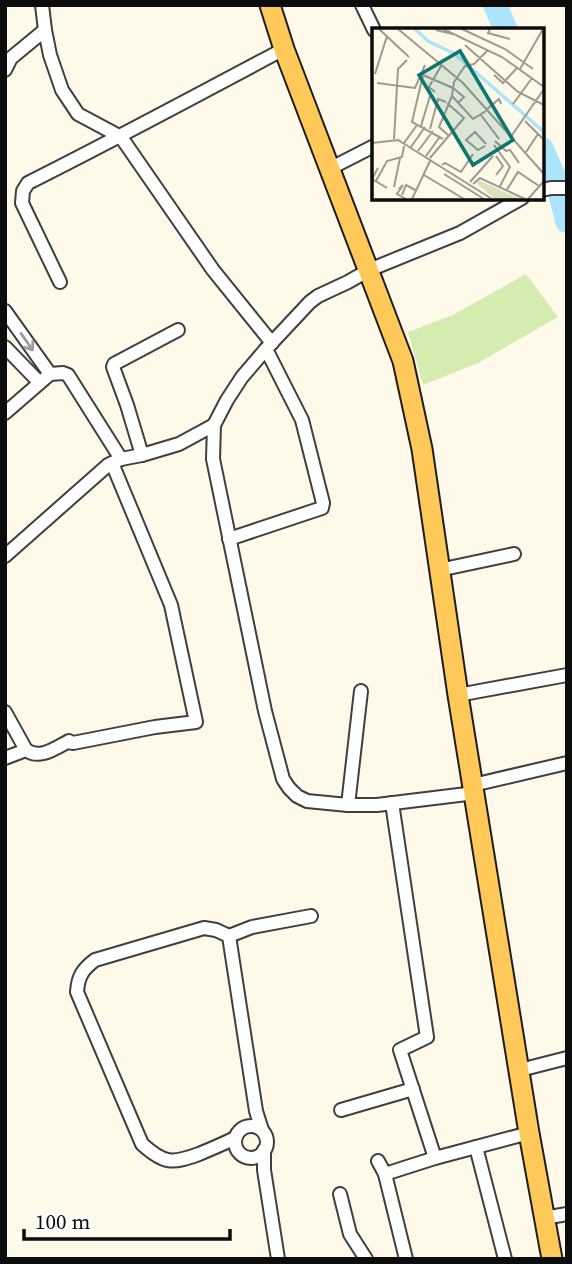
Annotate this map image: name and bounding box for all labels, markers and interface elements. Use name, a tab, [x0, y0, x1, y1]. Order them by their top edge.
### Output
inset map	[372, 28, 544, 200]
one-way arrow	[20, 332, 34, 351]
scale bar	[24, 1198, 231, 1242]
text: 100 m	[35, 1207, 90, 1236]

